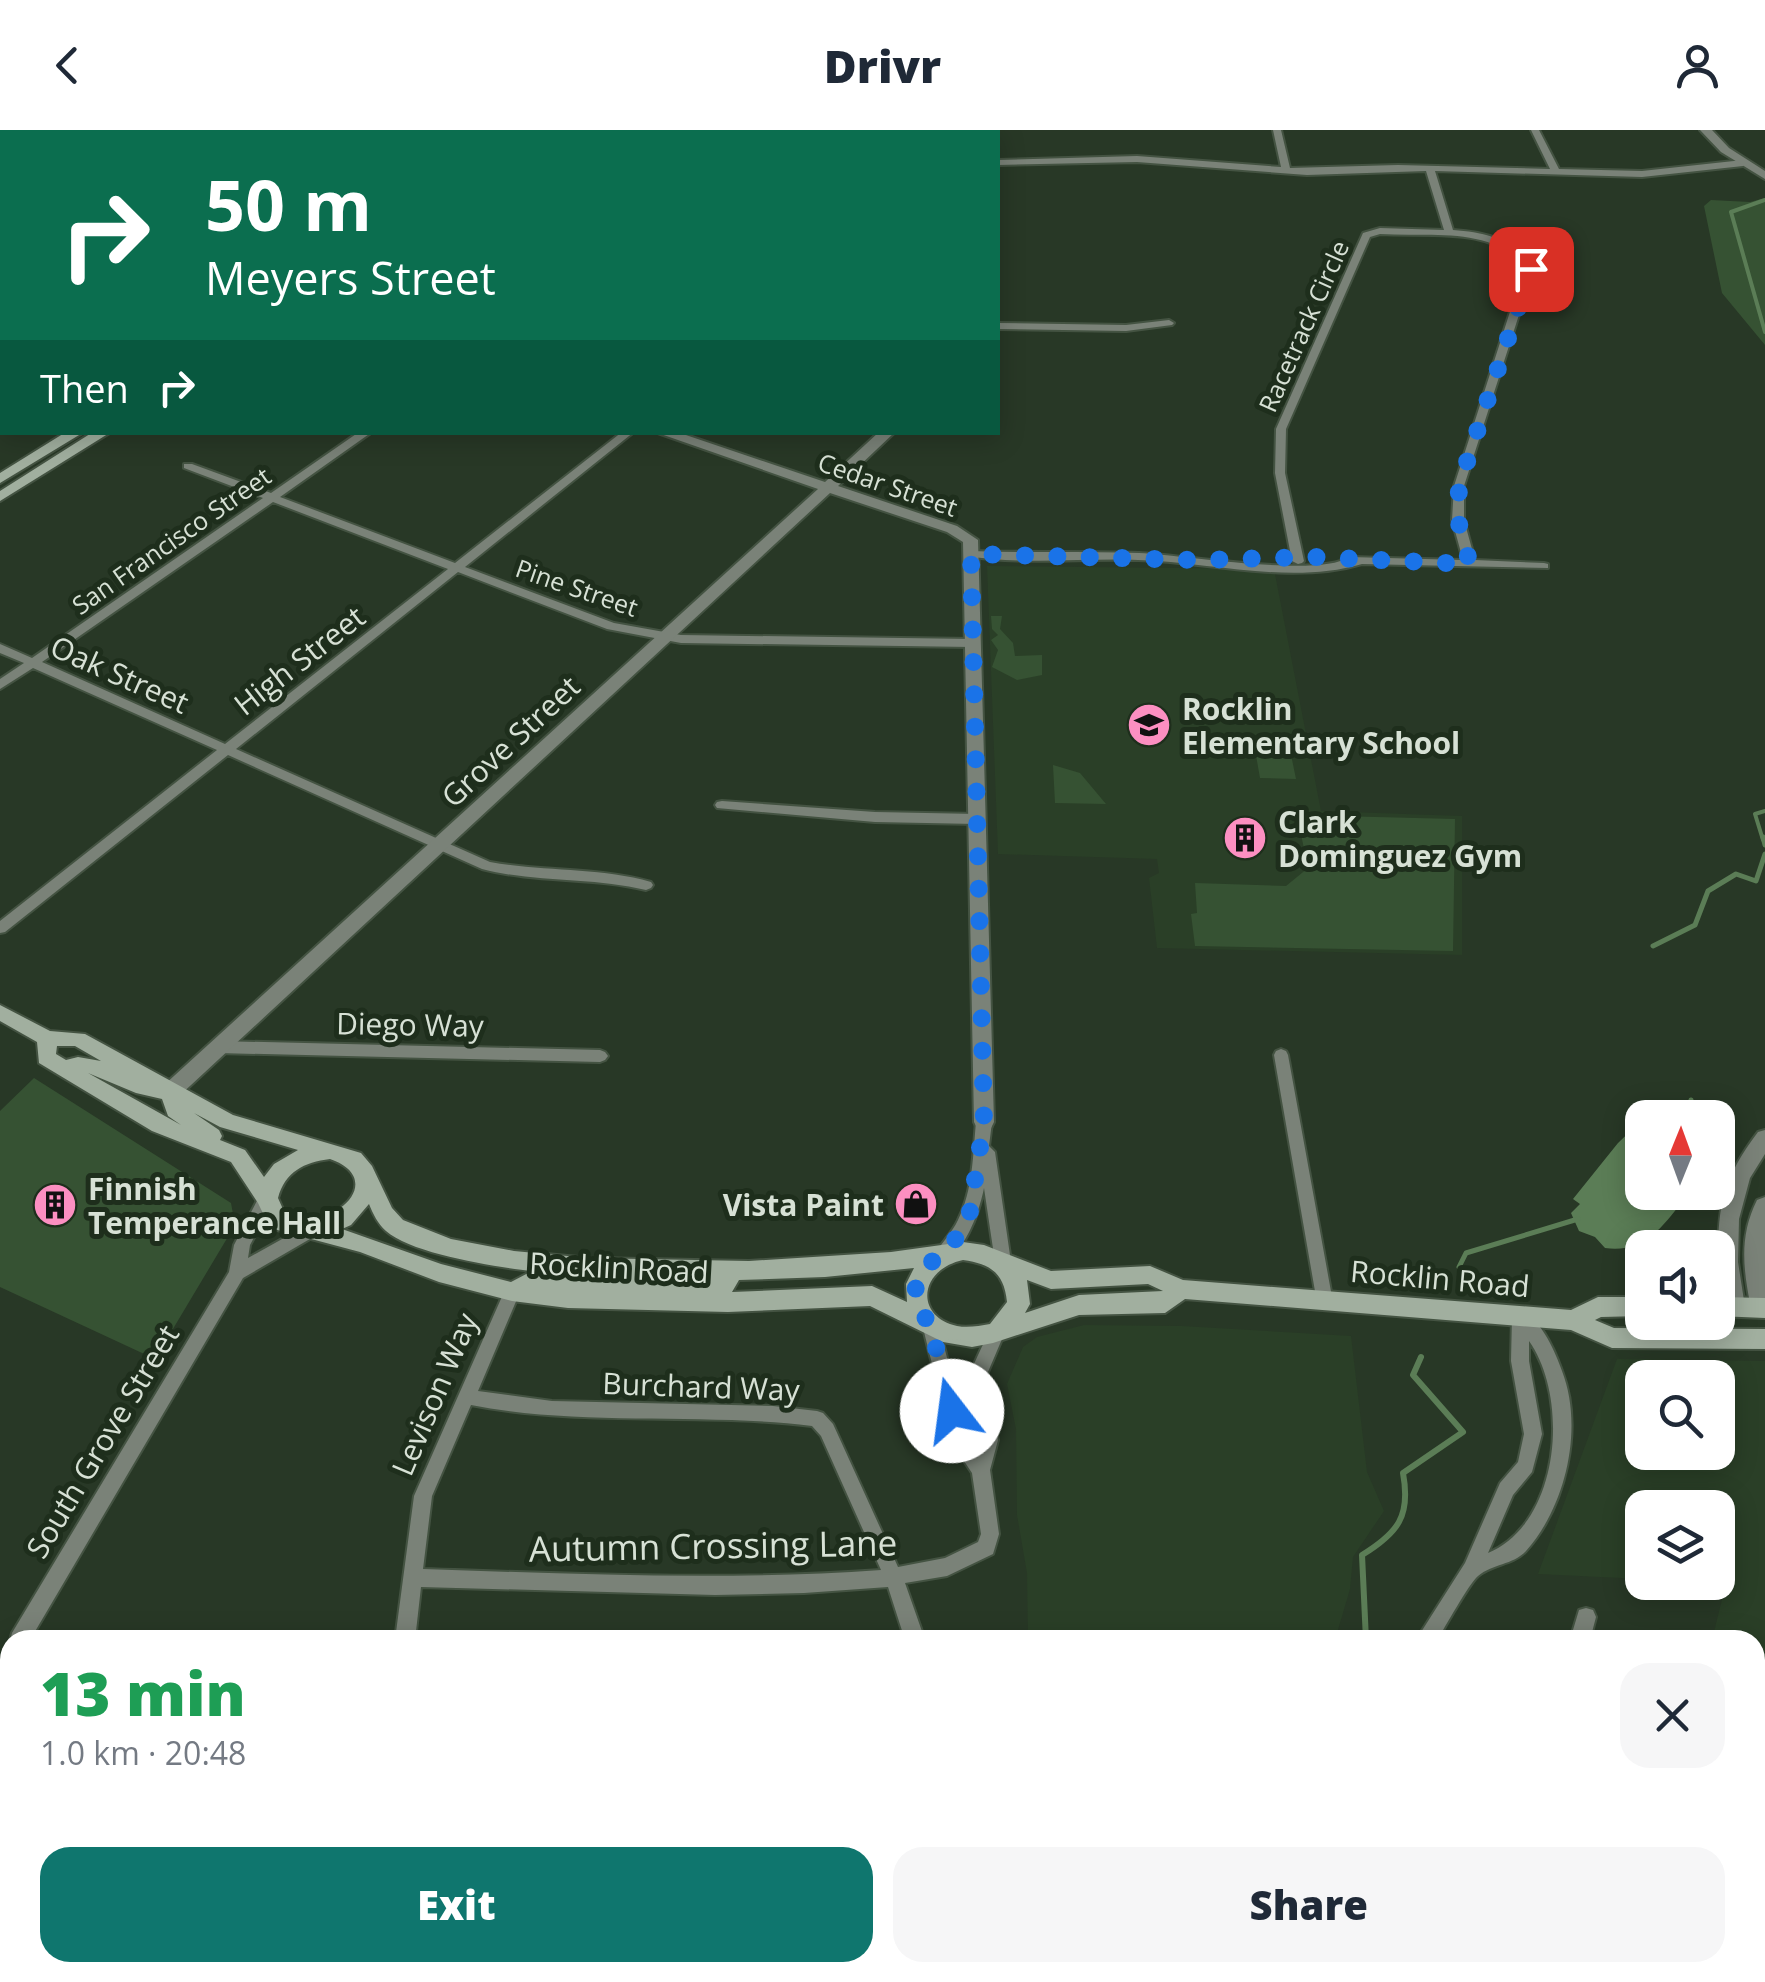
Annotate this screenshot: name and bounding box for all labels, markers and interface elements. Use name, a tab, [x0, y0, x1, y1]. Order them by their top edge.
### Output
text: Drivr	[824, 35, 941, 96]
icon: back	[40, 38, 95, 93]
icon: person	[1670, 38, 1725, 93]
text: 50 m	[205, 156, 372, 252]
icon: right	[40, 170, 170, 300]
pin	[1489, 227, 1574, 312]
street label: Racetrack Circle	[1250, 235, 1356, 417]
icon: arrive	[1504, 242, 1559, 297]
text: Meyers Street	[205, 247, 496, 308]
icon: right	[149, 360, 204, 415]
text: Then	[40, 362, 129, 414]
street label: Cedar Street	[814, 444, 962, 524]
street label: San Francisco Street	[65, 459, 277, 621]
street label: Pine Street	[511, 550, 643, 624]
street label: High Street	[225, 596, 373, 724]
street label: Oak Street	[44, 625, 196, 723]
street label: Grove Street	[432, 666, 588, 816]
place label: Rocklin Elementary School	[1182, 688, 1460, 763]
school or university icon: Rocklin Elementary School	[1126, 702, 1172, 748]
place label: Clark Dominguez Gym	[1278, 801, 1522, 876]
building icon: Clark Dominguez Gym	[1222, 815, 1268, 861]
street label: Diego Way	[336, 1002, 485, 1046]
north arrow	[1625, 1100, 1735, 1210]
map controls	[1625, 1100, 1735, 1600]
place label: Finnish Temperance Hall	[88, 1168, 341, 1243]
shop icon: Vista Paint	[893, 1181, 939, 1227]
building icon: Finnish Temperance Hall	[32, 1182, 78, 1228]
place label: Vista Paint	[723, 1184, 884, 1225]
button: sound	[1625, 1230, 1735, 1340]
street label: Rocklin Road	[528, 1242, 710, 1292]
street label: Rocklin Road	[1349, 1250, 1531, 1306]
street label: Levison Way	[381, 1305, 487, 1482]
street label: South Grove Street	[16, 1317, 188, 1565]
position arrow	[900, 1359, 1004, 1463]
button: search	[1625, 1360, 1735, 1470]
street label: Burchard Way	[602, 1362, 801, 1410]
button: layers	[1625, 1490, 1735, 1600]
street label: Autumn Crossing Lane	[528, 1518, 898, 1572]
text: 13 min	[40, 1652, 246, 1734]
button: close	[1620, 1663, 1725, 1768]
text: 1.0 km · 20:48	[40, 1731, 246, 1774]
button: Exit	[40, 1847, 873, 1962]
button: Share	[893, 1847, 1725, 1962]

